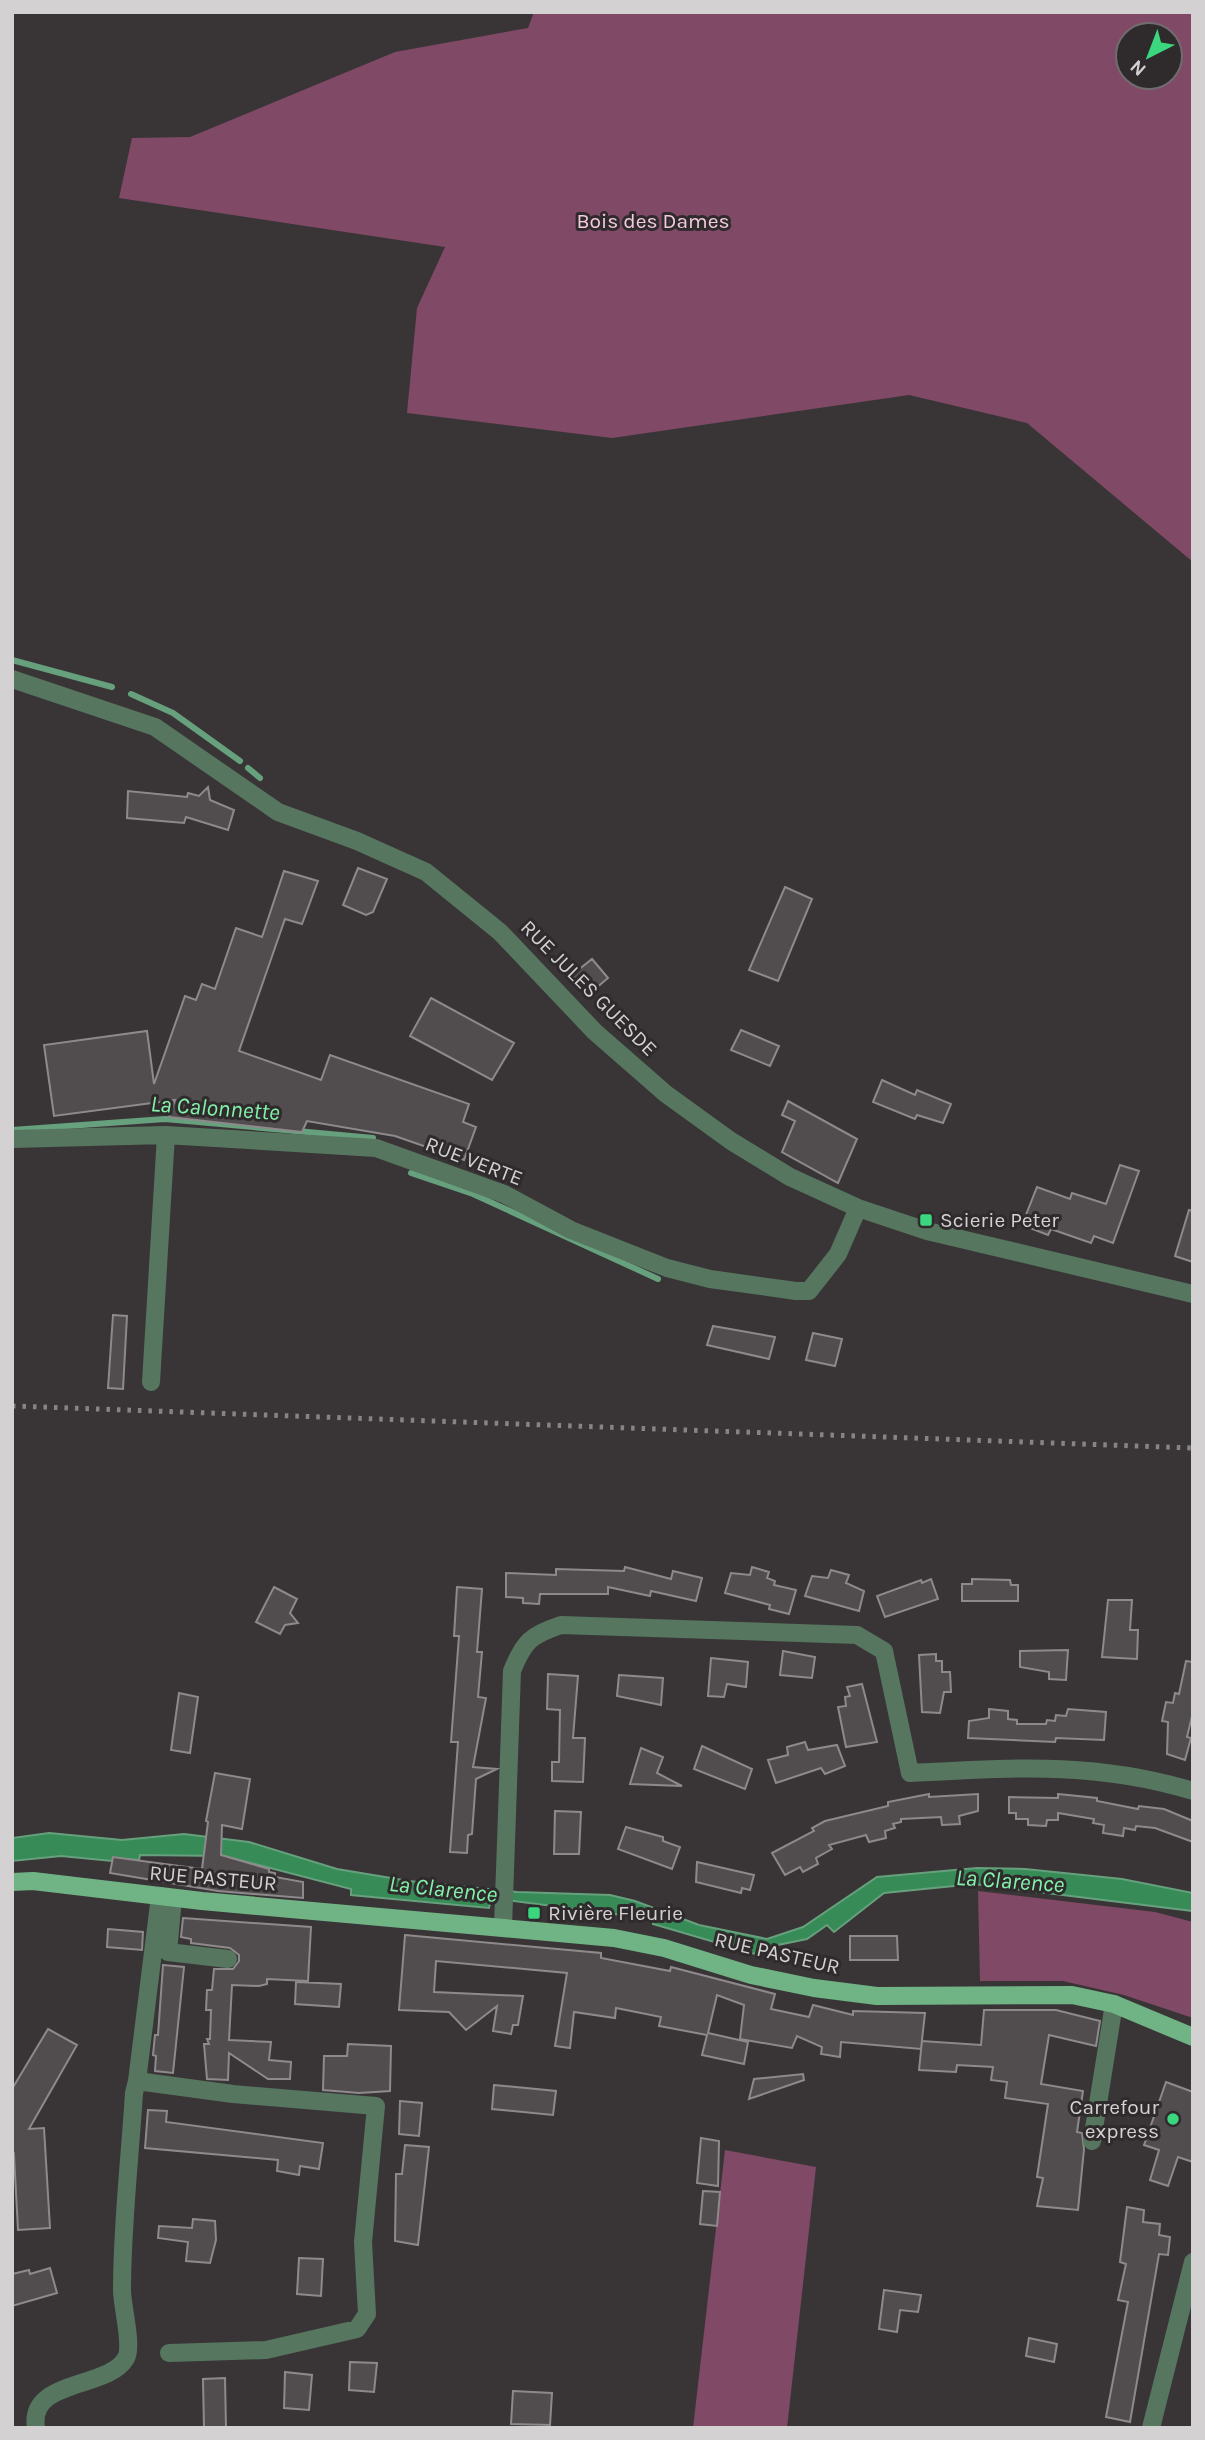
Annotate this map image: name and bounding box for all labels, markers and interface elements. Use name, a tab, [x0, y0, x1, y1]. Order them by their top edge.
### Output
north arrow	[1114, 21, 1184, 91]
text: N	[1126, 55, 1151, 81]
park label: Bois des Dames	[577, 209, 729, 233]
street label: RUE JULES GUESDE	[516, 915, 662, 1061]
water label: La Calonnette	[150, 1090, 281, 1126]
street label: RUE VERTE	[422, 1131, 526, 1191]
place label: Scierie Peter	[940, 1208, 1059, 1232]
marker: Scierie Peter	[918, 1212, 934, 1228]
street label: RUE PASTEUR	[148, 1860, 278, 1896]
water label: La Clarence	[955, 1864, 1065, 1898]
water label: La Clarence	[388, 1870, 499, 1908]
place label: Rivière Fleurie	[548, 1901, 683, 1925]
marker: Rivière Fleurie	[526, 1905, 542, 1921]
street label: RUE PASTEUR	[712, 1927, 842, 1979]
place label: Carrefour express	[1070, 2095, 1159, 2143]
marker: Carrefour express	[1165, 2111, 1181, 2127]

